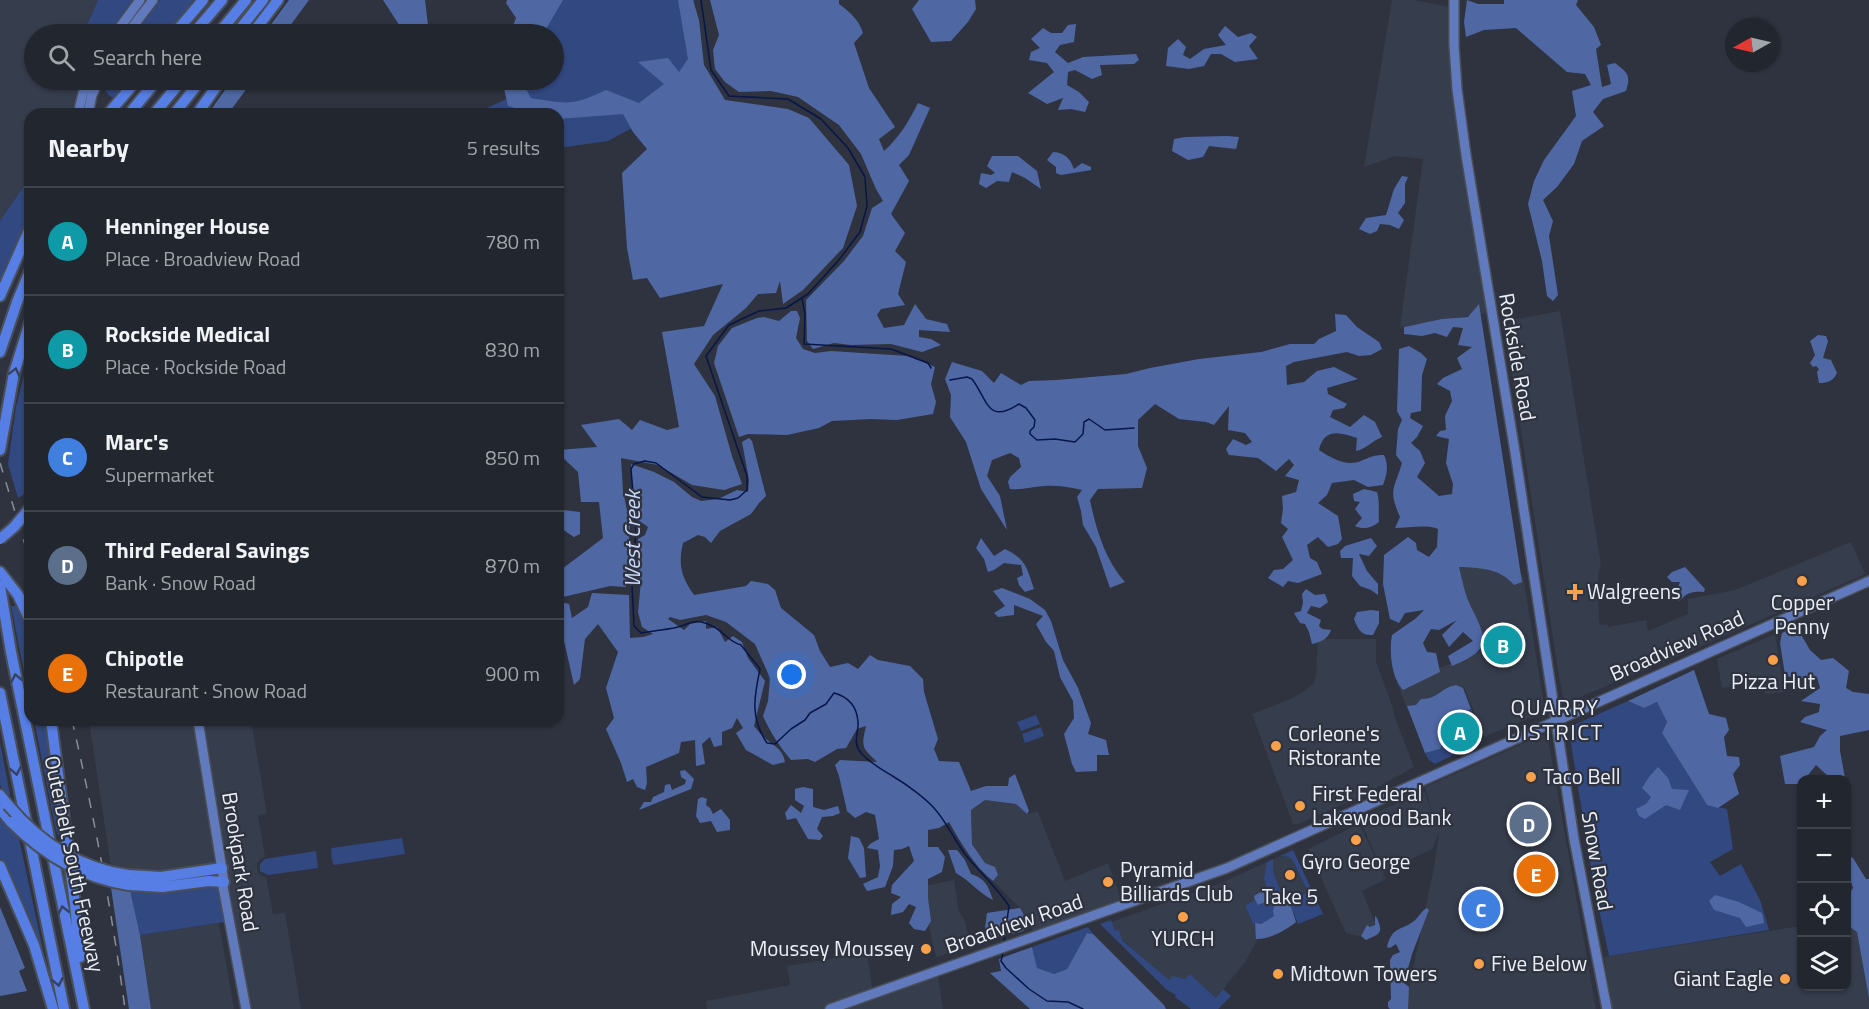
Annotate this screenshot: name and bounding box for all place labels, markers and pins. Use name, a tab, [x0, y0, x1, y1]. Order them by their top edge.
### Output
marker: Copper Penny	[1795, 574, 1809, 588]
place label: Walgreens	[1587, 575, 1681, 607]
marker: Walgreens	[1568, 585, 1582, 599]
place label: Copper Penny	[1771, 586, 1833, 642]
pin: B	[1484, 622, 1522, 668]
marker: Pizza Hut	[1766, 653, 1780, 667]
place label: Pizza Hut	[1731, 665, 1816, 697]
pin: A	[1440, 710, 1480, 754]
place label: Corleone's Ristorante	[1288, 717, 1381, 773]
marker: Corleone's Ristorante	[1269, 739, 1283, 753]
place label: Taco Bell	[1543, 760, 1621, 792]
marker: Taco Bell	[1524, 770, 1538, 784]
place label: First Federal Lakewood Bank	[1312, 777, 1451, 833]
marker: First Federal Lakewood Bank	[1293, 799, 1307, 813]
pin: D	[1510, 802, 1549, 846]
marker: Gyro George	[1349, 833, 1363, 847]
place label: Gyro George	[1302, 845, 1410, 877]
pin: E	[1516, 852, 1556, 896]
place label: Pyramid Billiards Club	[1120, 853, 1233, 909]
marker: Take 5	[1283, 868, 1297, 882]
marker: Pyramid Billiards Club	[1101, 875, 1115, 889]
place label: Take 5	[1262, 880, 1318, 912]
pin: C	[1462, 886, 1500, 932]
marker: YURCH	[1176, 910, 1190, 924]
place label: YURCH	[1151, 922, 1215, 954]
place label: Moussey Moussey	[750, 932, 914, 964]
marker: Moussey Moussey	[919, 942, 933, 956]
place label: Five Below	[1491, 947, 1587, 979]
place label: Midtown Towers	[1290, 957, 1437, 989]
marker: Five Below	[1472, 957, 1486, 971]
place label: Giant Eagle	[1673, 962, 1773, 994]
marker: Midtown Towers	[1271, 967, 1285, 981]
marker: Giant Eagle	[1778, 972, 1792, 986]

